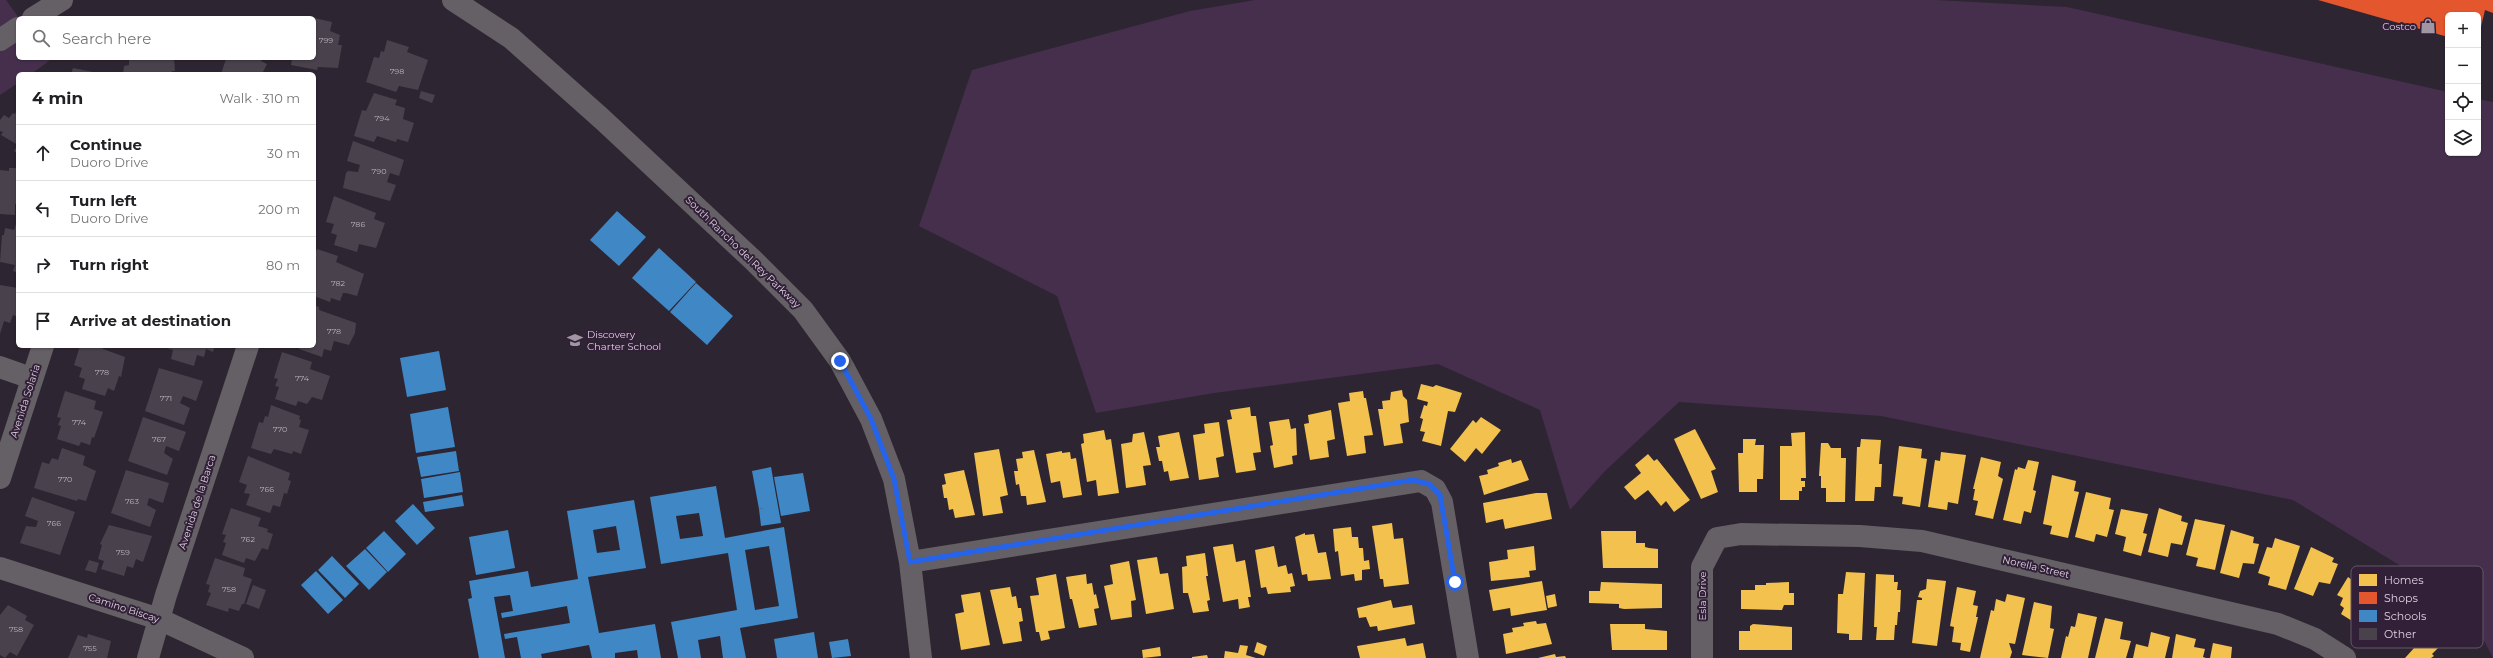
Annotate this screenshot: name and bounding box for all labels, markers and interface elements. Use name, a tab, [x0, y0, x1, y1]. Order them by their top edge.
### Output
map controls	[2445, 12, 2481, 156]
button: +	[2445, 12, 2481, 48]
search box	[16, 16, 316, 60]
shop icon: Costco	[2419, 17, 2437, 35]
place label: Costco	[2382, 20, 2416, 33]
icon: search	[30, 27, 52, 49]
text: Search here	[62, 29, 151, 48]
house number: 799	[319, 35, 333, 45]
button: −	[2445, 48, 2481, 84]
house number: 798	[390, 66, 404, 76]
button: locate	[2445, 84, 2481, 120]
text: 4 min	[32, 88, 83, 108]
text: Walk · 310 m	[219, 90, 300, 106]
house number: 794	[375, 113, 390, 123]
button: layers	[2445, 120, 2481, 156]
text: Continue	[70, 135, 142, 154]
icon: ahead	[32, 142, 54, 164]
text: 30 m	[267, 145, 300, 161]
text: Duoro Drive	[70, 154, 148, 170]
house number: 790	[372, 166, 386, 176]
text: Turn left	[70, 191, 137, 210]
street label: South Rancho del Rey Parkway	[683, 193, 804, 311]
icon: left	[32, 198, 54, 220]
text: 200 m	[258, 201, 300, 217]
text: Duoro Drive	[70, 210, 148, 226]
house number: 786	[351, 219, 365, 229]
icon: right	[32, 254, 54, 276]
text: Turn right	[70, 255, 149, 274]
text: 80 m	[266, 257, 300, 273]
house number: 782	[331, 278, 346, 288]
icon: arrive	[32, 310, 54, 332]
text: Arrive at destination	[70, 311, 231, 330]
house number: 778	[327, 326, 341, 336]
place label: Discovery Charter School	[587, 328, 661, 353]
school or university icon: Discovery Charter School	[566, 331, 584, 349]
route end	[831, 352, 849, 370]
street label: Avenida Solaria	[7, 363, 43, 439]
house number: 778	[95, 367, 109, 377]
house number: 774	[295, 373, 310, 383]
house number: 771	[160, 393, 172, 403]
house number: 774	[72, 417, 87, 427]
house number: 770	[273, 424, 287, 434]
house number: 767	[152, 434, 166, 444]
street label: Avenida de la Barca	[176, 453, 218, 551]
house number: 770	[58, 474, 72, 484]
house number: 766	[260, 484, 274, 494]
house number: 763	[125, 496, 139, 506]
house number: 766	[47, 518, 61, 528]
house number: 762	[241, 534, 255, 544]
house number: 759	[116, 547, 130, 557]
street label: Norella Street	[2001, 553, 2071, 581]
legend	[2351, 566, 2483, 648]
street label: Esla Drive	[1696, 572, 1709, 620]
route start	[1446, 573, 1464, 591]
text: Homes	[2384, 573, 2424, 587]
house number: 758	[222, 584, 236, 594]
street label: Camino Biscay	[87, 590, 162, 626]
text: Shops	[2384, 591, 2419, 605]
text: Schools	[2384, 609, 2427, 623]
house number: 758	[9, 624, 23, 634]
text: Other	[2384, 627, 2416, 641]
house number: 755	[83, 643, 97, 653]

